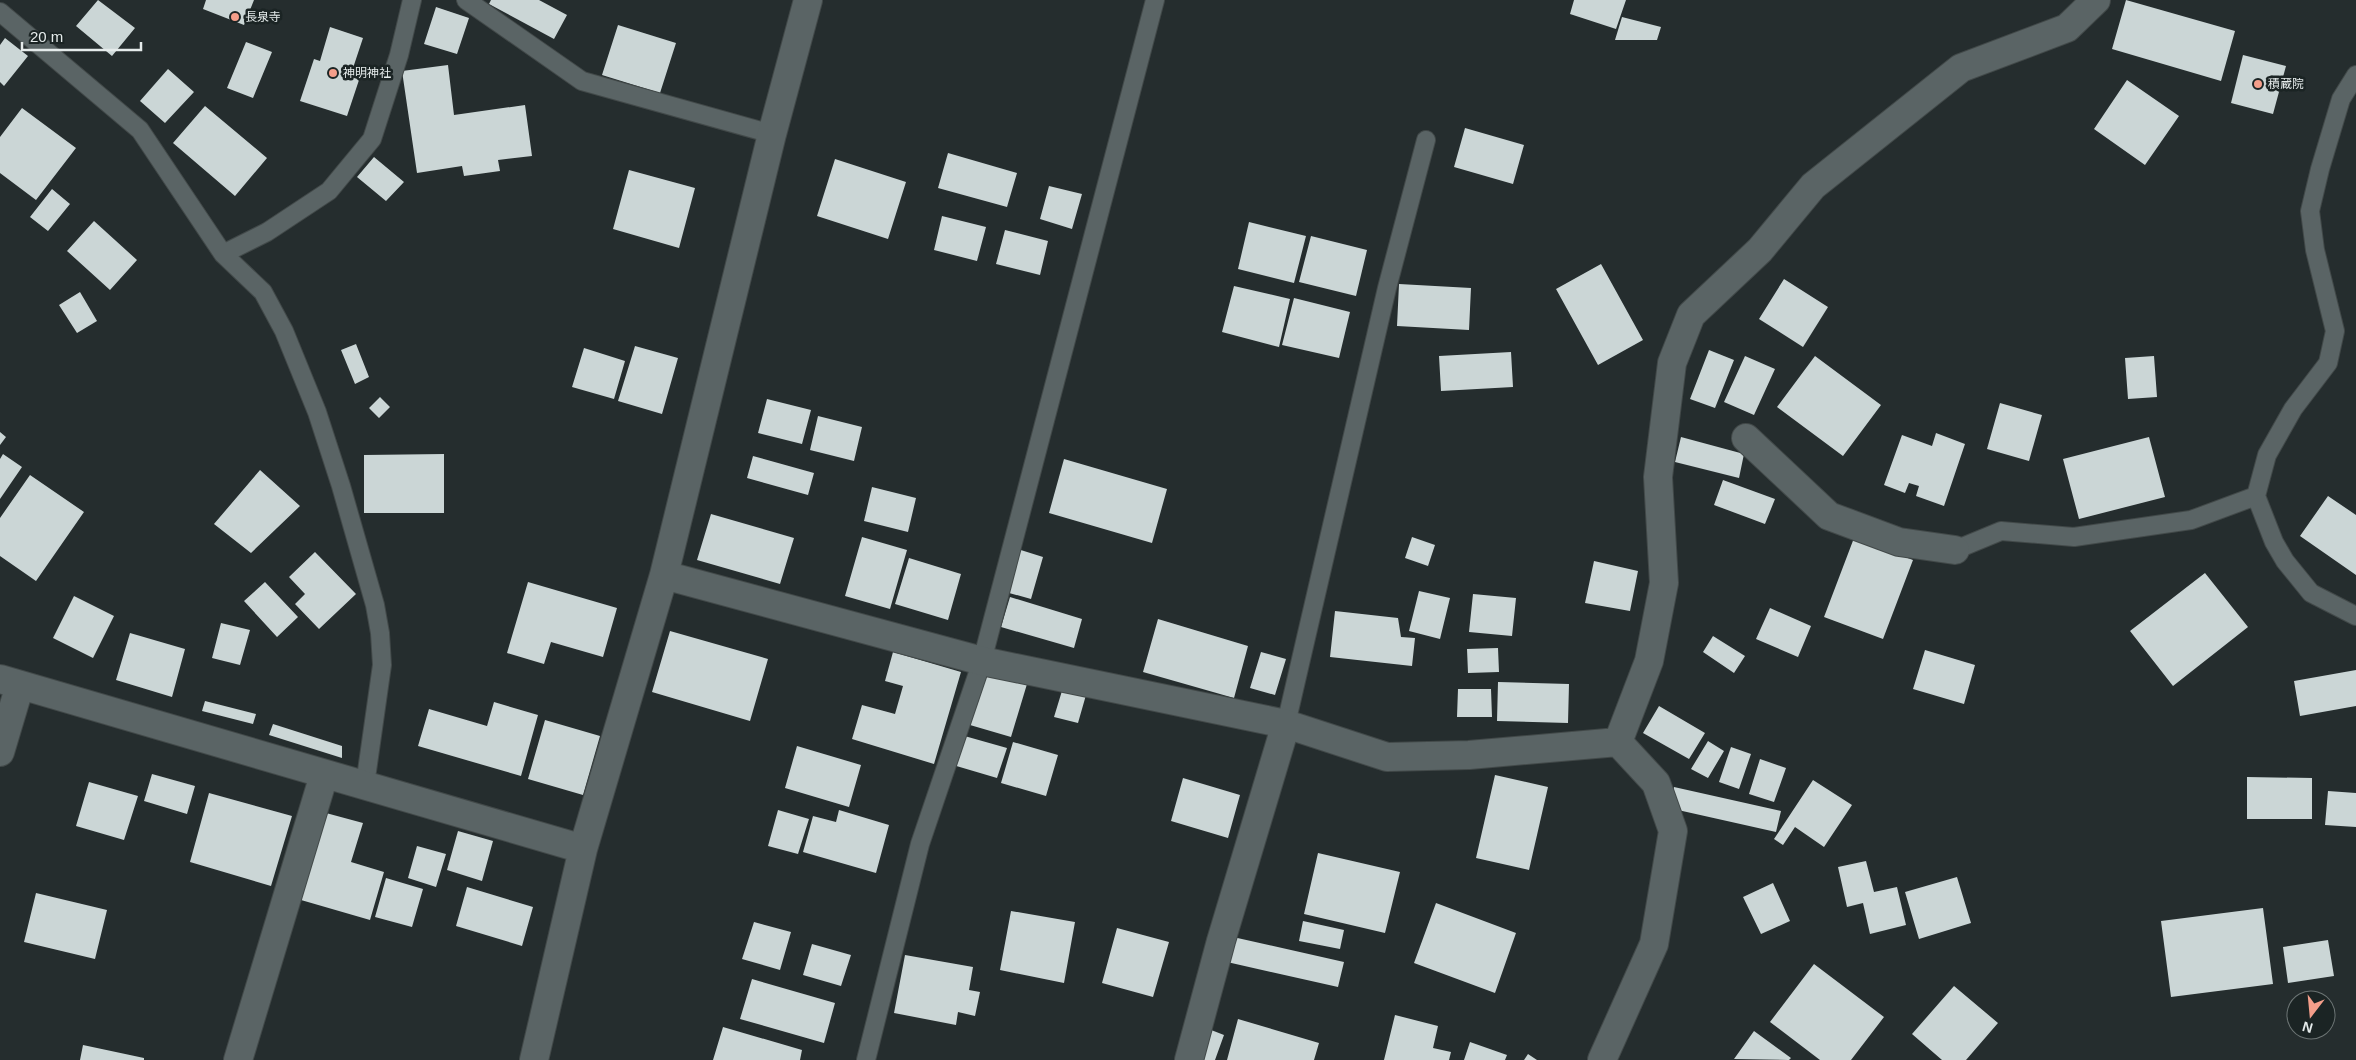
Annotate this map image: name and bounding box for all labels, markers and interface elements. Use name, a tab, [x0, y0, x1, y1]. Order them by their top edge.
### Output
place label: 長泉寺	[245, 10, 281, 24]
marker: 長泉寺	[229, 11, 241, 23]
scale bar	[22, 20, 141, 52]
text: 20 m	[30, 28, 63, 45]
place label: 神明神社	[343, 66, 391, 80]
marker: 神明神社	[327, 67, 339, 79]
place label: 積蔵院	[2268, 77, 2304, 91]
marker: 積蔵院	[2252, 78, 2264, 90]
north arrow	[2286, 990, 2336, 1040]
text: N	[2300, 1018, 2314, 1037]

